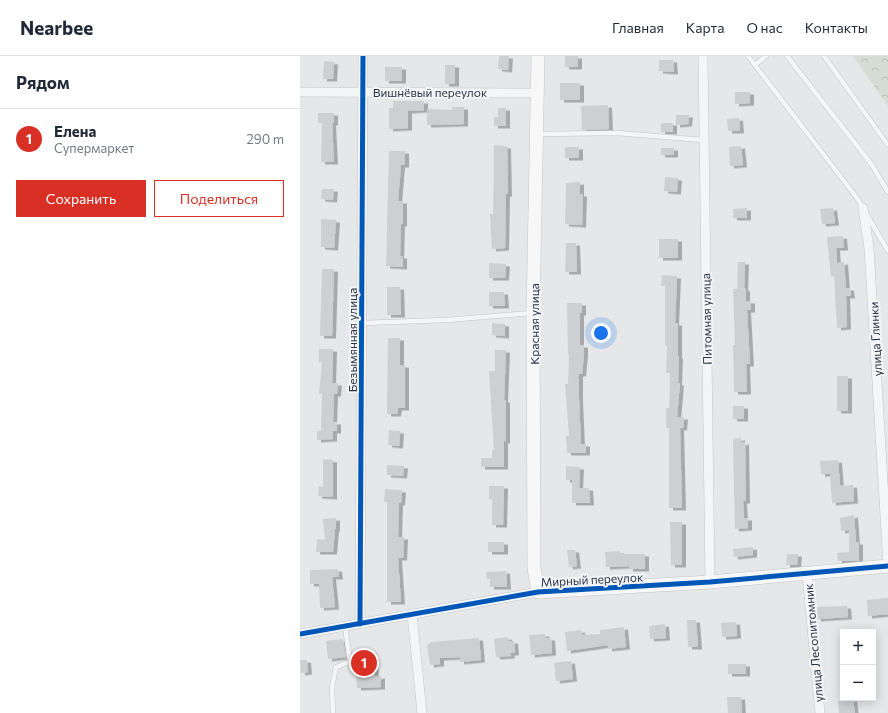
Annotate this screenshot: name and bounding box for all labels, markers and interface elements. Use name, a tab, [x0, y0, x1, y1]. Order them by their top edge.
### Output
text: Nearbee	[20, 16, 93, 39]
text: Главная	[612, 19, 664, 36]
text: Карта	[686, 19, 724, 36]
text: О нас	[746, 19, 783, 36]
text: Контакты	[805, 19, 868, 36]
text: Рядом	[16, 72, 70, 93]
street label: Вишнёвый переулок	[373, 85, 488, 99]
text: Елена	[54, 122, 96, 140]
text: 1	[26, 131, 32, 147]
text: 290 m	[247, 131, 284, 147]
text: Супермаркет	[54, 140, 134, 156]
button: Сохранить	[16, 180, 146, 217]
button: Поделиться	[154, 180, 284, 217]
street label: Питомная улица	[698, 273, 714, 365]
street label: Красная улица	[527, 283, 541, 365]
street label: Безымянная улица	[345, 288, 359, 392]
street label: улица Глинки	[866, 301, 884, 377]
your location	[591, 323, 611, 343]
street label: Мирный переулок	[540, 569, 644, 589]
street label: улица Лесопитомник	[801, 583, 825, 703]
map controls	[840, 629, 876, 701]
button: +	[840, 629, 876, 665]
pin: 1	[351, 648, 377, 678]
button: −	[840, 665, 876, 701]

